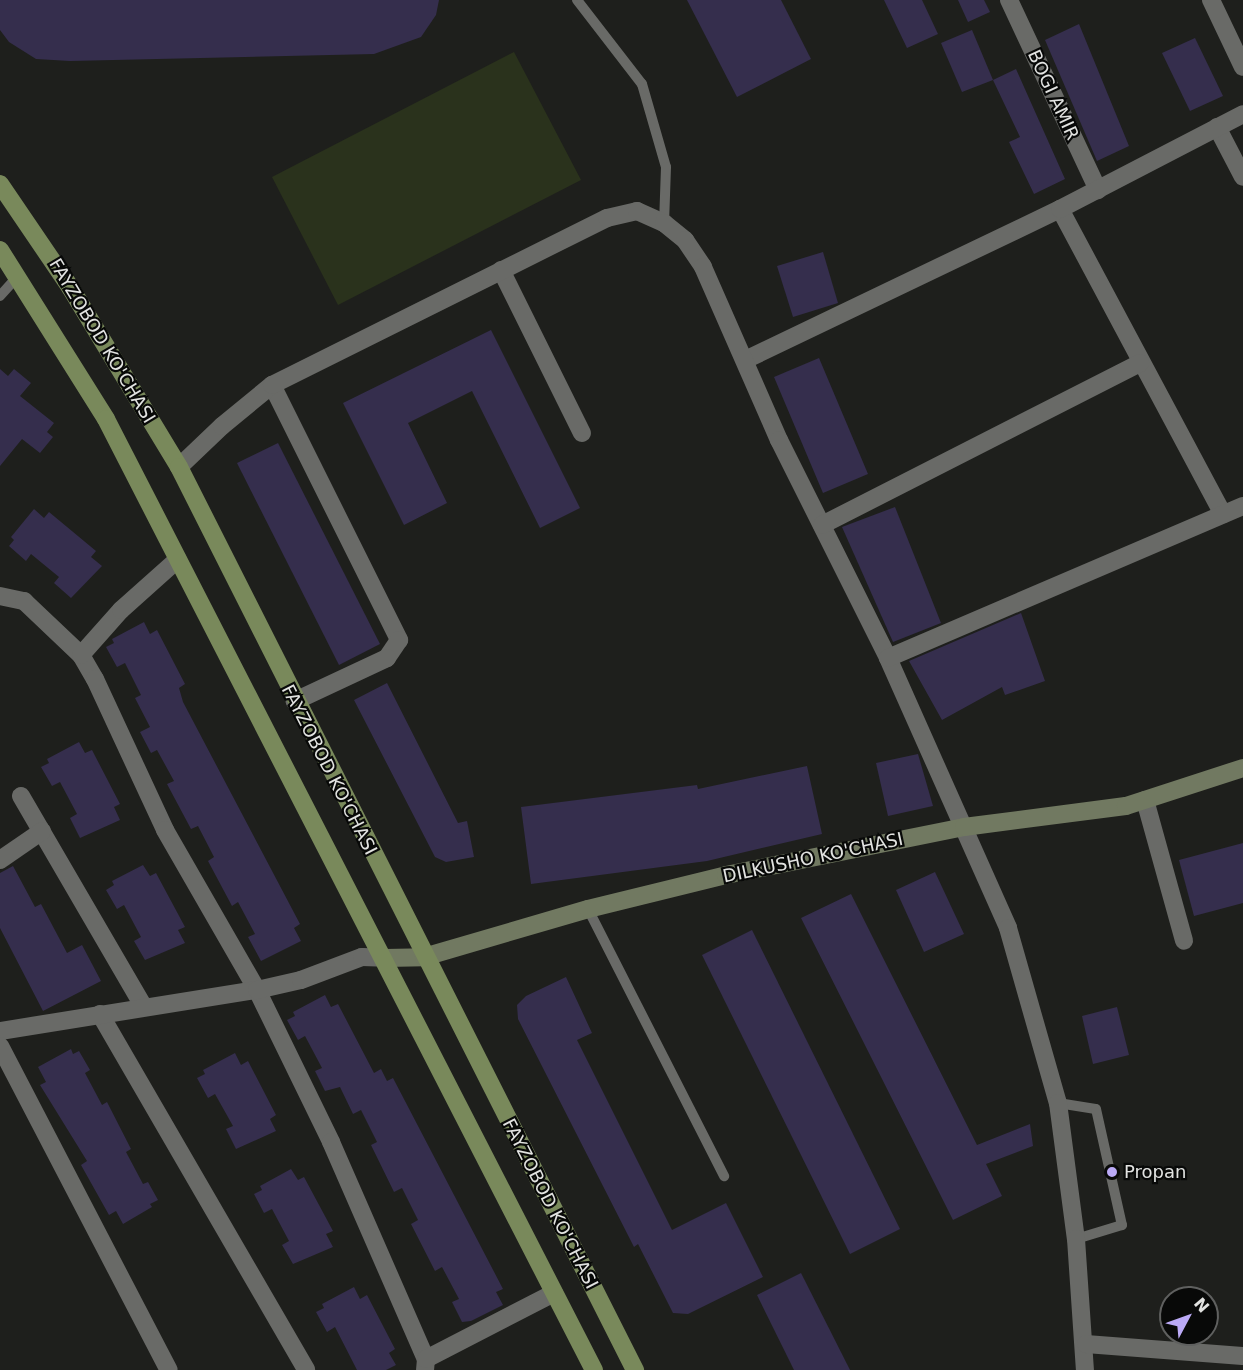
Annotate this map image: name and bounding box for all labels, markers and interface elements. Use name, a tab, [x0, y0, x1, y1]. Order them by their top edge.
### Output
street label: BOGI AMIR	[1023, 47, 1083, 143]
street label: FAYZOBOD KO'CHASI	[44, 255, 160, 427]
street label: FAYZOBOD KO'CHASI	[277, 681, 381, 859]
street label: DILKUSHO KO'CHASI	[721, 828, 905, 888]
street label: FAYZOBOD KO'CHASI	[498, 1115, 602, 1293]
place label: Propan	[1124, 1161, 1186, 1183]
marker: Propan	[1105, 1165, 1119, 1179]
north arrow	[1159, 1286, 1219, 1346]
text: N	[1190, 1294, 1213, 1316]

